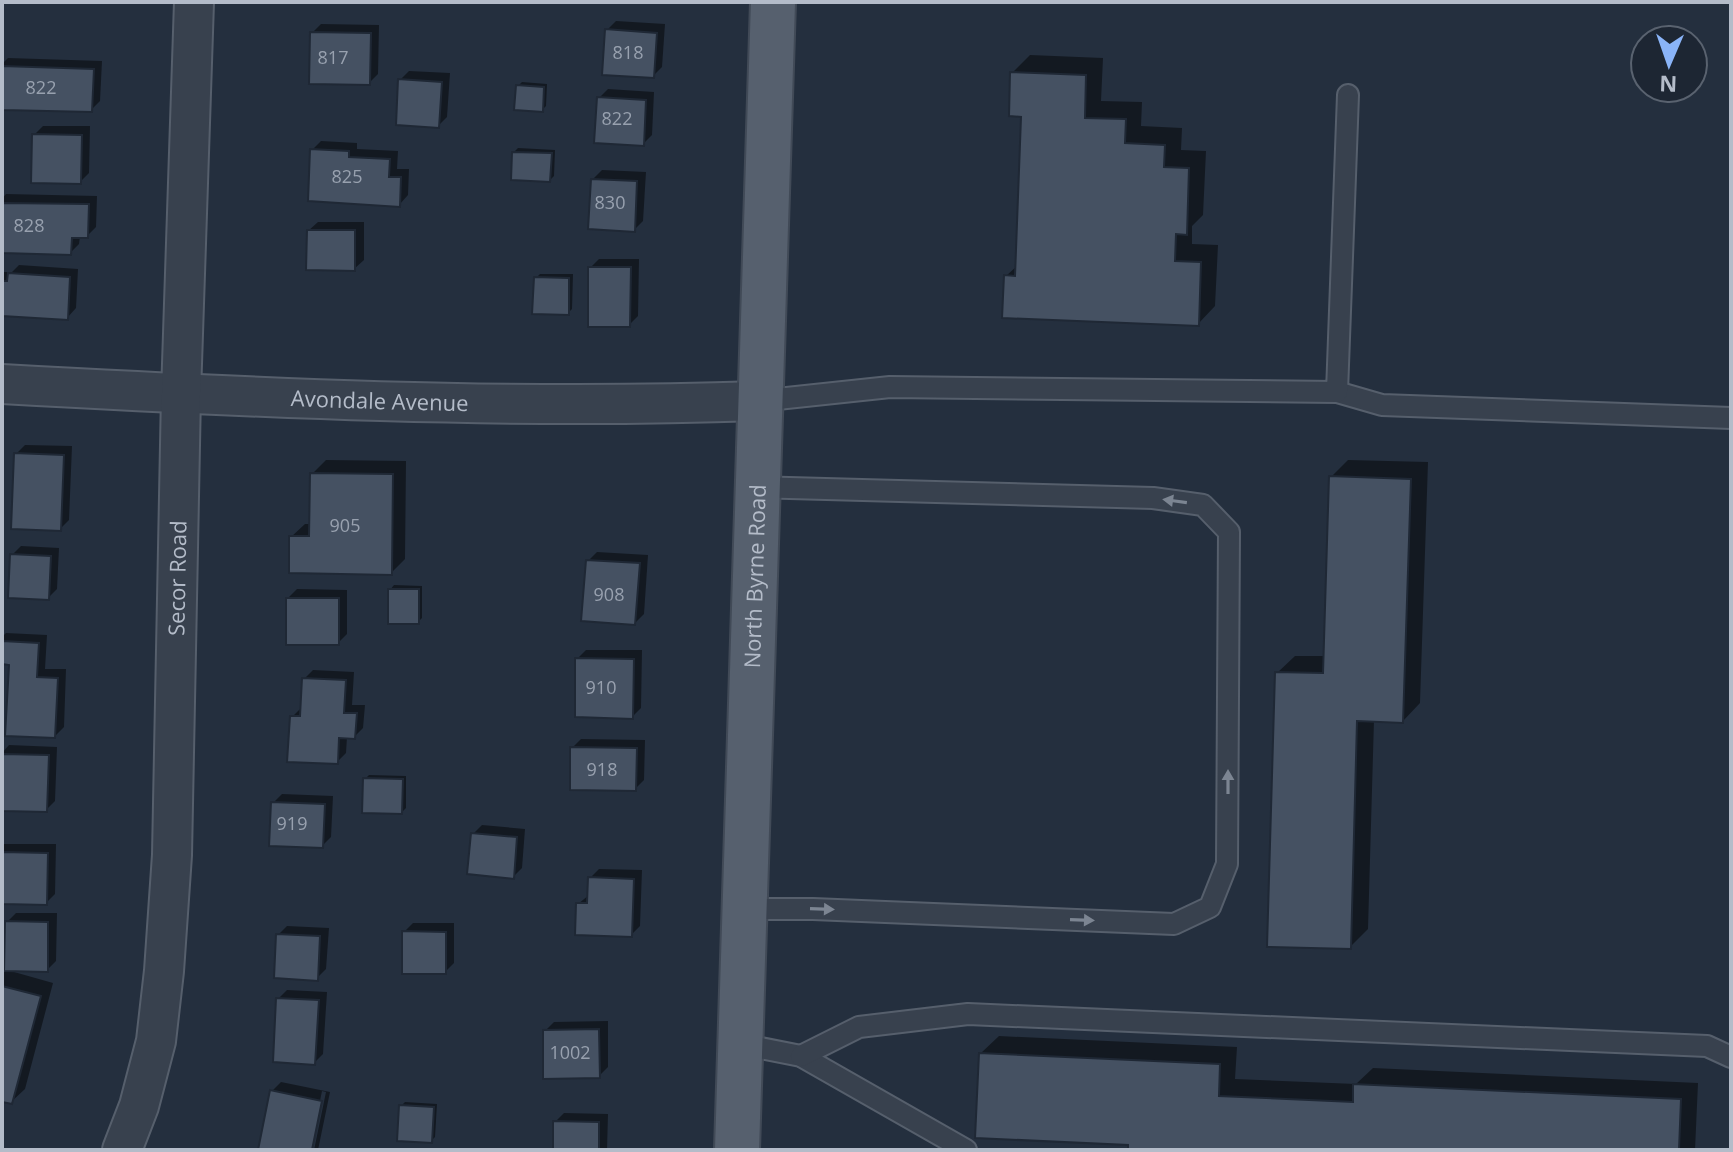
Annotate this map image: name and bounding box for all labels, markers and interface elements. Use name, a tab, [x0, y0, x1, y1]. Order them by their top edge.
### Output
north arrow	[1629, 24, 1709, 104]
house number: 818	[613, 40, 643, 64]
house number: 817	[318, 45, 348, 69]
text: N	[1659, 70, 1678, 100]
house number: 822	[26, 75, 56, 99]
house number: 822	[602, 106, 632, 130]
house number: 825	[332, 164, 362, 188]
house number: 830	[595, 190, 625, 214]
house number: 828	[14, 213, 44, 237]
street label: Avondale Avenue	[290, 382, 469, 417]
street label: North Byrne Road	[736, 484, 772, 669]
one-way arrow	[1162, 494, 1187, 507]
house number: 905	[330, 513, 360, 537]
street label: Secor Road	[160, 520, 193, 636]
house number: 908	[594, 582, 624, 606]
house number: 910	[586, 675, 616, 699]
house number: 918	[587, 757, 617, 781]
one-way arrow	[1222, 769, 1234, 794]
house number: 919	[277, 811, 307, 835]
one-way arrow	[810, 903, 835, 916]
one-way arrow	[1070, 913, 1095, 926]
house number: 1002	[549, 1040, 591, 1064]

